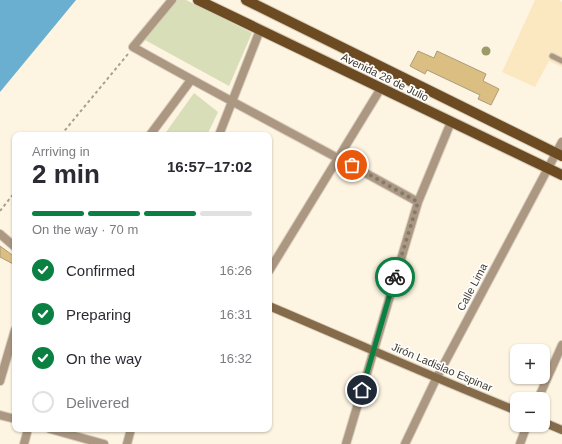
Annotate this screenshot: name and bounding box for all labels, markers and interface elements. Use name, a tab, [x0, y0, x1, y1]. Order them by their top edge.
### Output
street label: Avenida 28 de Julio	[339, 51, 431, 103]
text: Arriving in	[32, 144, 90, 159]
pin	[335, 148, 369, 182]
icon: bag	[341, 154, 363, 176]
text: 16:57–17:02	[167, 158, 252, 175]
text: 2 min	[32, 159, 100, 189]
text: On the way · 70 m	[32, 222, 138, 237]
courier	[375, 257, 415, 297]
icon: check	[32, 259, 54, 281]
street label: Calle Lima	[455, 260, 490, 313]
text: Confirmed	[66, 262, 135, 279]
text: 16:26	[219, 263, 252, 278]
icon: bike	[384, 266, 406, 288]
icon: check	[32, 303, 54, 325]
text: Preparing	[66, 306, 131, 323]
text: 16:31	[219, 307, 252, 322]
street label: Jirón Ladislao Espinar	[390, 340, 494, 394]
map controls	[510, 344, 550, 432]
button: +	[510, 344, 550, 384]
icon: check	[32, 347, 54, 369]
text: On the way	[66, 350, 142, 367]
text: 16:32	[219, 351, 252, 366]
pin	[345, 373, 379, 407]
icon: home	[351, 379, 373, 401]
button: −	[510, 392, 550, 432]
text: Delivered	[66, 394, 129, 411]

